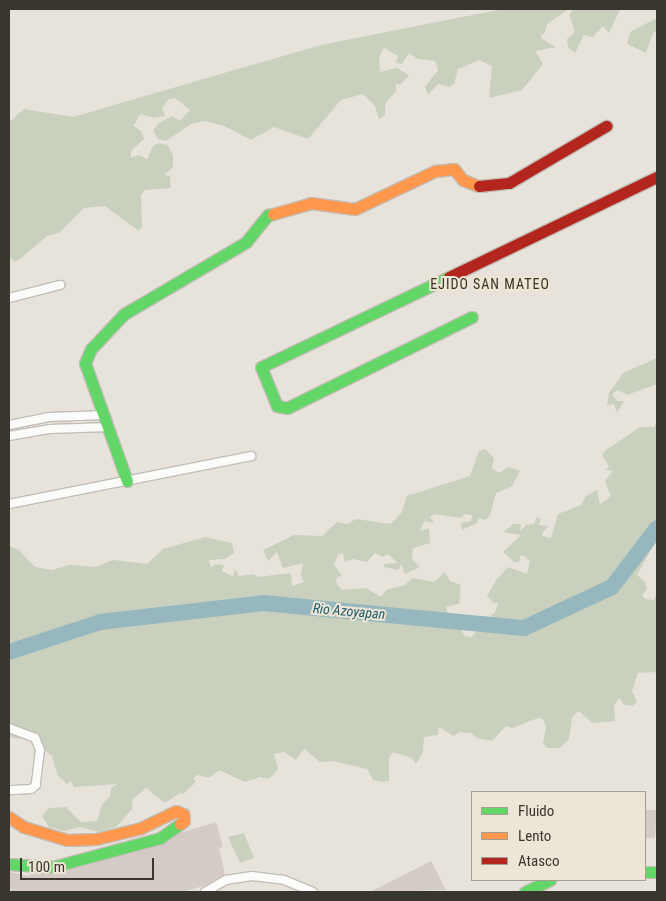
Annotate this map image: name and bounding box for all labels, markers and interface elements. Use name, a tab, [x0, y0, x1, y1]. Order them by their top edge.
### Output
district label: EJIDO SAN MATEO	[428, 276, 552, 292]
water label: Rio Azoyapan	[312, 599, 386, 623]
legend	[471, 791, 646, 881]
text: Fluido	[518, 802, 554, 820]
text: Lento	[518, 827, 551, 845]
scale bar	[22, 848, 156, 880]
text: Atasco	[518, 852, 559, 870]
text: 100 m	[28, 858, 65, 876]

